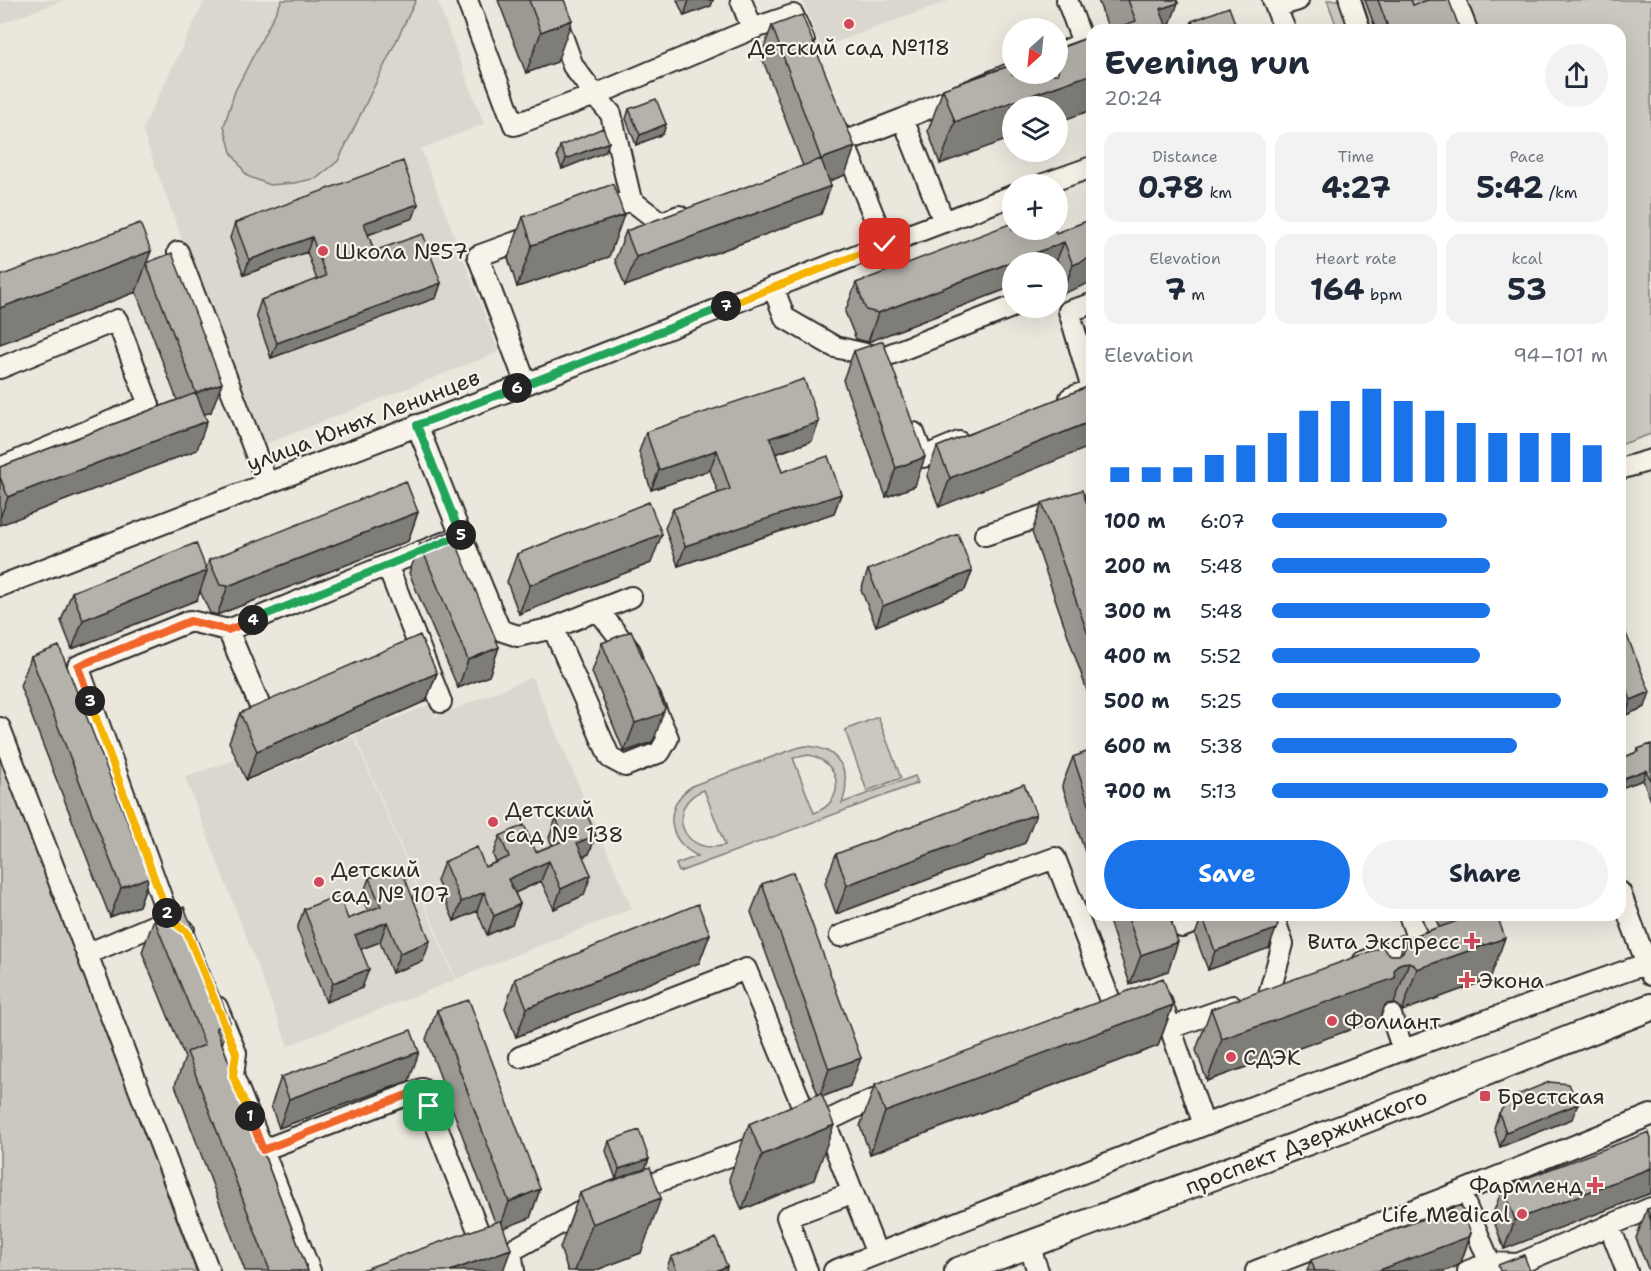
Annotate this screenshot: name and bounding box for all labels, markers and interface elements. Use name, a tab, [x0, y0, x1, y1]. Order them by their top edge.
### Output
marker: Детский сад №118	[842, 17, 856, 31]
north arrow	[1002, 18, 1068, 84]
map controls	[1002, 18, 1068, 318]
place label: Детский сад №118	[748, 33, 950, 62]
text: Evening run	[1104, 40, 1310, 85]
button: share	[1545, 44, 1608, 107]
text: 20:24	[1104, 85, 1162, 111]
button: layers	[1002, 96, 1068, 162]
text: Distance	[1152, 146, 1218, 167]
text: Time	[1338, 146, 1374, 167]
text: Pace	[1509, 146, 1545, 167]
text: 0.78	[1138, 167, 1204, 208]
text: 4:27	[1321, 167, 1391, 208]
text: 5:42	[1476, 167, 1544, 208]
button: +	[1002, 174, 1068, 240]
text: km	[1204, 182, 1232, 203]
text: /km	[1544, 182, 1578, 203]
pin	[859, 218, 910, 269]
icon: check	[868, 227, 901, 260]
place label: Школа №57	[335, 237, 468, 266]
marker: Школа №57	[316, 244, 330, 258]
text: Elevation	[1149, 248, 1221, 269]
text: Heart rate	[1315, 248, 1397, 269]
text: kcal	[1511, 248, 1543, 269]
button: −	[1002, 252, 1068, 318]
text: 7	[1165, 269, 1186, 310]
text: 164	[1310, 269, 1365, 310]
text: 53	[1507, 269, 1547, 310]
text: m	[1186, 284, 1205, 305]
text: bpm	[1365, 284, 1402, 305]
pin: 7	[711, 291, 741, 321]
text: 7	[720, 295, 732, 316]
text: Elevation	[1104, 342, 1194, 368]
text: 94–101 m	[1513, 342, 1608, 368]
street label: улица Юных Ленинцев	[242, 363, 484, 478]
pin: 6	[502, 373, 532, 403]
text: 6	[511, 377, 523, 398]
text: 100 m	[1104, 508, 1166, 534]
text: 6:07	[1200, 508, 1245, 534]
pin: 5	[446, 520, 476, 550]
text: 5	[456, 524, 466, 545]
text: 200 m	[1104, 553, 1171, 579]
text: 5:48	[1200, 553, 1243, 579]
text: 300 m	[1104, 598, 1171, 624]
text: 5:48	[1200, 598, 1243, 624]
pin: 4	[238, 605, 268, 635]
text: 4	[247, 609, 259, 630]
text: 400 m	[1104, 643, 1171, 669]
text: 5:52	[1200, 643, 1242, 669]
pin: 3	[75, 686, 105, 716]
text: 500 m	[1104, 688, 1170, 714]
text: 5:25	[1200, 688, 1242, 714]
text: 3	[84, 690, 96, 711]
text: 600 m	[1104, 733, 1171, 759]
text: 5:38	[1200, 733, 1243, 759]
text: 700 m	[1104, 778, 1171, 804]
text: 5:13	[1200, 778, 1237, 804]
place label: Детский сад № 138	[505, 795, 624, 849]
marker: Детский сад № 138	[486, 815, 500, 829]
button: Save	[1104, 840, 1350, 909]
button: Share	[1362, 840, 1608, 909]
place label: Детский сад № 107	[331, 855, 450, 909]
marker: Детский сад № 107	[312, 875, 326, 889]
pin: 2	[152, 898, 182, 928]
text: 2	[161, 902, 173, 923]
place label: Вита Экспресс	[1307, 927, 1460, 956]
marker: Вита Экспресс	[1465, 934, 1479, 948]
place label: Экона	[1479, 966, 1544, 995]
marker: Экона	[1460, 973, 1474, 987]
place label: Фолиант	[1344, 1007, 1441, 1036]
marker: Фолиант	[1325, 1014, 1339, 1028]
place label: СДЭК	[1243, 1043, 1301, 1072]
marker: СДЭК	[1224, 1050, 1238, 1064]
pin	[403, 1080, 454, 1131]
street label: проспект Дзержинского	[1181, 1082, 1432, 1201]
place label: Брестская	[1497, 1082, 1605, 1111]
icon: arrive	[412, 1089, 445, 1122]
marker: Брестская	[1478, 1089, 1492, 1103]
pin: 1	[235, 1101, 265, 1131]
text: 1	[246, 1105, 254, 1126]
place label: Фармленд	[1469, 1171, 1583, 1200]
marker: Фармленд	[1588, 1178, 1602, 1192]
place label: Life Medical	[1382, 1200, 1510, 1229]
marker: Life Medical	[1515, 1207, 1529, 1221]

